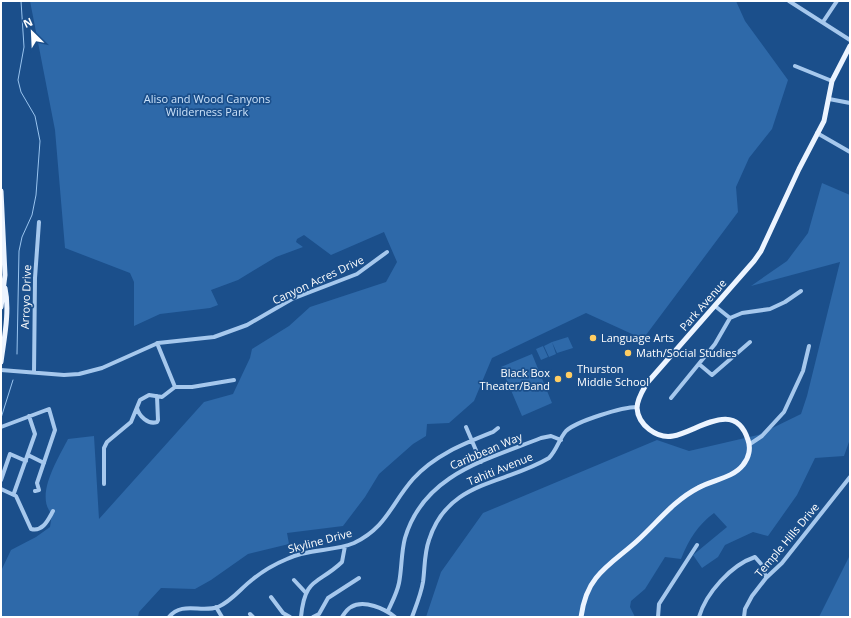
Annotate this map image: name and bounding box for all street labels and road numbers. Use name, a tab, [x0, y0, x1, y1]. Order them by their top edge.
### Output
street label: Canyon Acres Drive	[270, 252, 366, 307]
street label: Arroyo Drive	[17, 264, 34, 329]
street label: Park Avenue	[676, 276, 729, 334]
street label: Caribbean Way	[447, 428, 525, 473]
street label: Tahiti Avenue	[465, 449, 535, 489]
street label: Temple Hills Drive	[751, 499, 822, 580]
street label: Skyline Drive	[286, 525, 353, 556]

